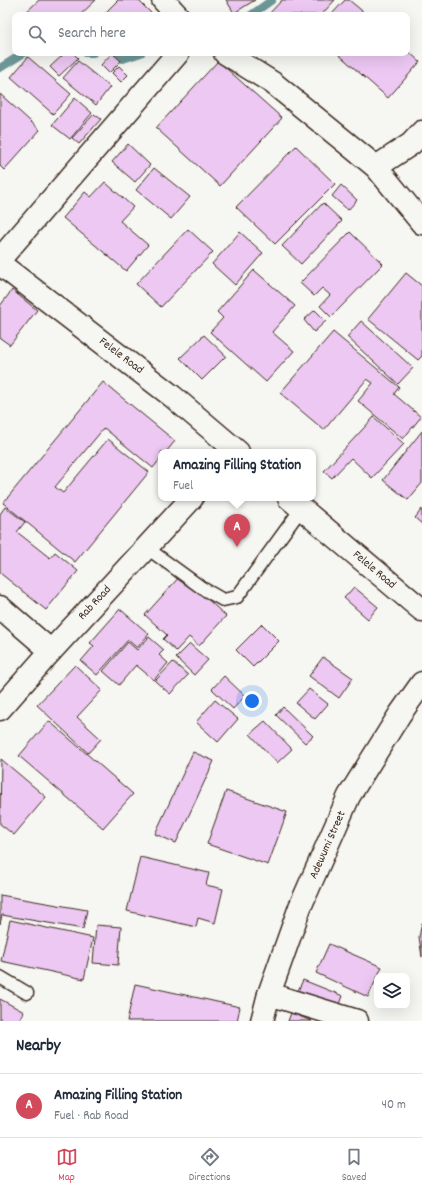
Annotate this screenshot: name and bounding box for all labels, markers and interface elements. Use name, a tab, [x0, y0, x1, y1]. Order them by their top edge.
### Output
search box	[12, 12, 410, 56]
icon: search	[26, 23, 48, 45]
text: Search here	[58, 23, 126, 45]
street label: Felele Road	[95, 334, 147, 378]
popup	[158, 449, 316, 501]
text: Amazing Filling Station	[173, 455, 301, 477]
text: Fuel	[173, 477, 193, 496]
pin: A	[224, 514, 250, 547]
street label: Felele Road	[349, 547, 399, 593]
street label: Rab Road	[75, 582, 115, 624]
your location	[242, 691, 262, 711]
street label: Adewumi Street	[305, 808, 351, 882]
map controls	[374, 973, 410, 1009]
button: layers	[374, 973, 410, 1009]
text: Nearby	[16, 1035, 60, 1059]
text: Amazing Filling Station	[54, 1085, 182, 1107]
text: A	[25, 1096, 33, 1115]
text: 40 m	[382, 1096, 406, 1115]
text: Fuel · Rab Road	[54, 1107, 129, 1126]
tab: Map	[56, 1146, 78, 1186]
tab: Directions	[189, 1146, 231, 1186]
tab: Saved	[342, 1146, 366, 1186]

